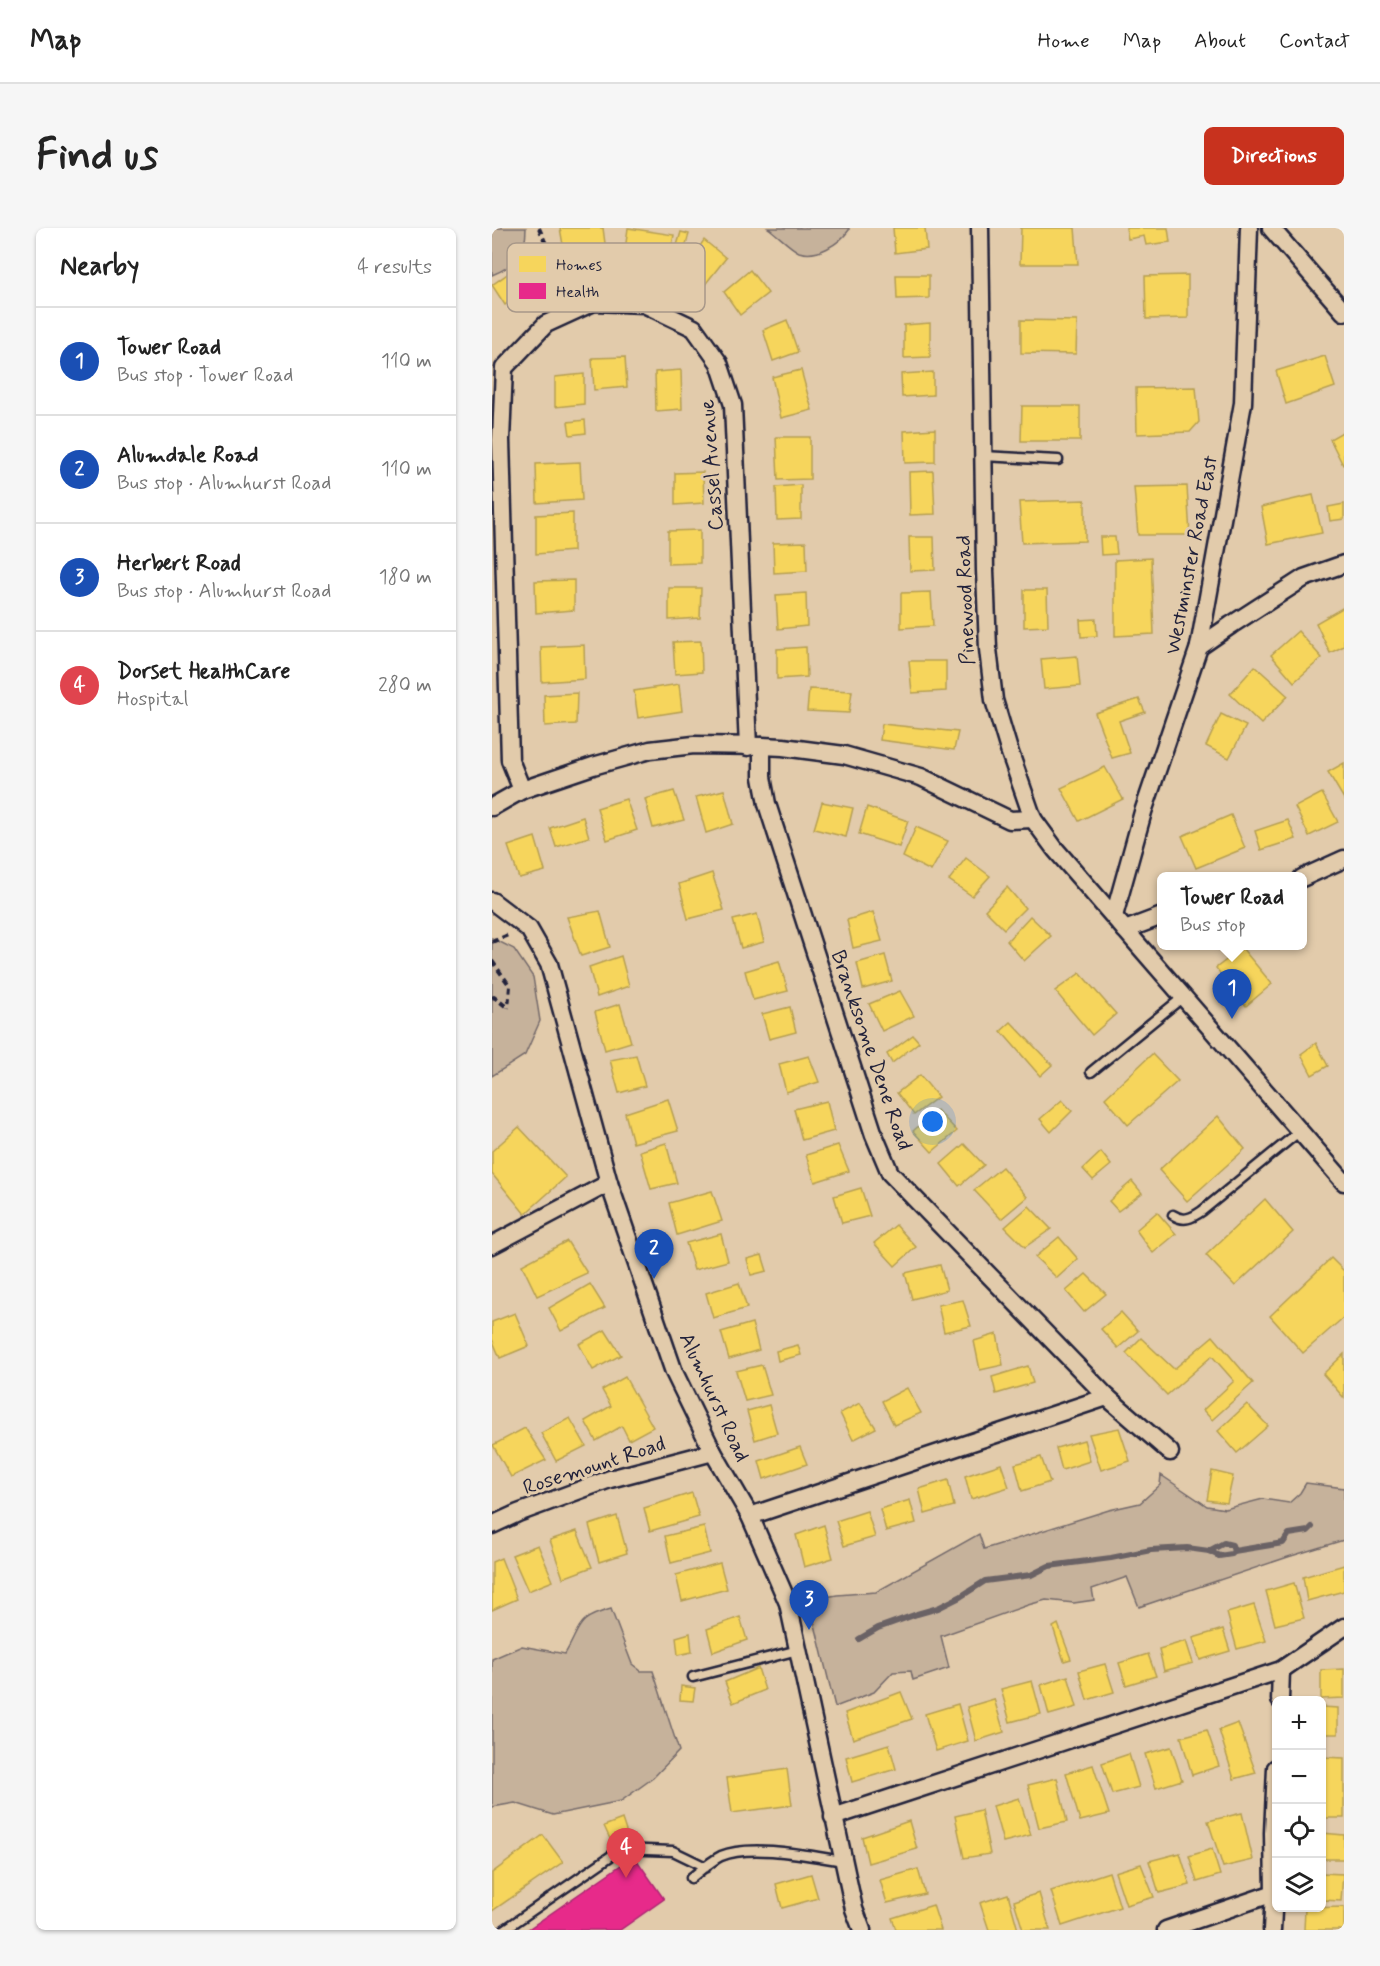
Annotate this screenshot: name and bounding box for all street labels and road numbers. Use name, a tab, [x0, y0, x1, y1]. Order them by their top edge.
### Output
street label: Cassel Avenue	[693, 398, 731, 532]
street label: Westminster Road East	[1159, 453, 1225, 657]
street label: Pinewood Road	[950, 534, 982, 665]
street label: Branksome Dene Road	[824, 947, 918, 1154]
street label: Alumhurst Road	[672, 1328, 756, 1466]
street label: Rosemount Road	[519, 1430, 669, 1502]

